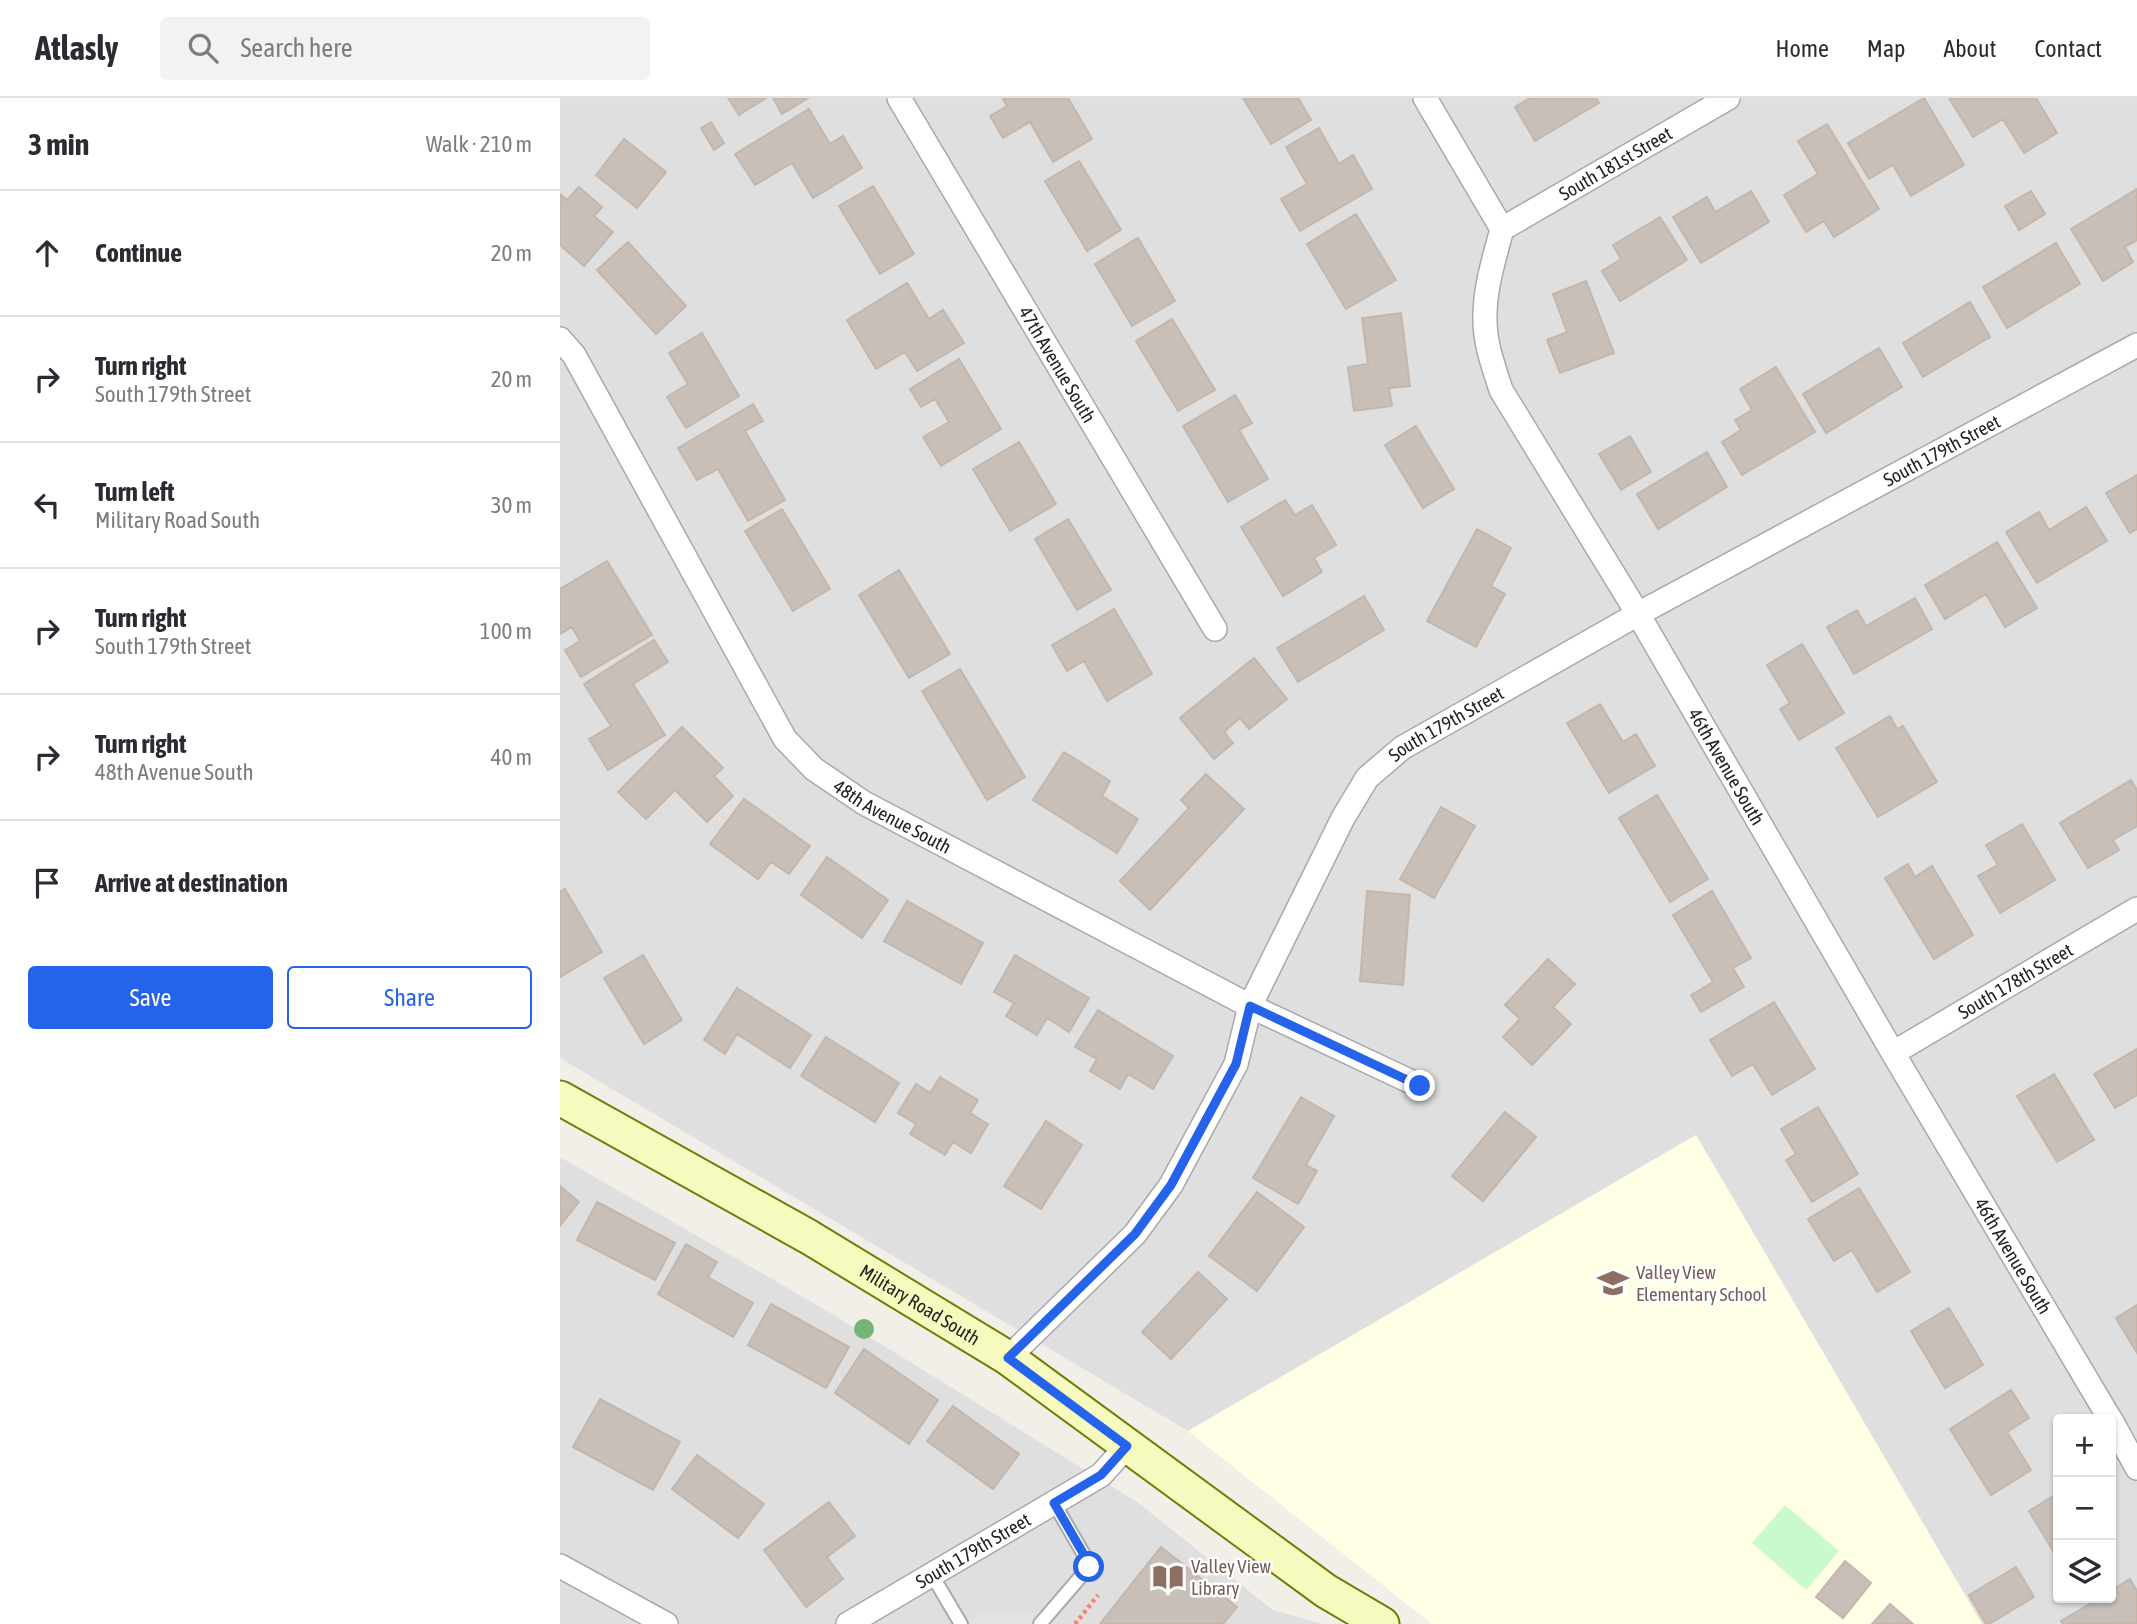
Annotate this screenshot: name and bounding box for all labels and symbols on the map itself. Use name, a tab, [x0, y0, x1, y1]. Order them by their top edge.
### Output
street label: South 181st Street	[1555, 122, 1676, 205]
street label: 47th Avenue South	[1015, 302, 1101, 426]
street label: South 179th Street	[1879, 410, 2004, 491]
street label: South 179th Street	[1384, 682, 1507, 766]
street label: 46th Avenue South	[1684, 704, 1769, 829]
street label: 48th Avenue South	[830, 775, 955, 858]
street label: South 178th Street	[1954, 939, 2077, 1023]
route end	[1404, 1070, 1435, 1101]
street label: 46th Avenue South	[1970, 1194, 2056, 1318]
street label: Military Road South	[856, 1260, 984, 1349]
place label: Valley View Elementary School	[1636, 1261, 1767, 1305]
school or university icon: Valley View Elementary School	[1596, 1266, 1630, 1300]
street label: South 179th Street	[912, 1508, 1034, 1593]
route start	[1073, 1551, 1104, 1582]
place label: Valley View Library	[1191, 1555, 1271, 1599]
library icon: Valley View Library	[1151, 1560, 1185, 1594]

